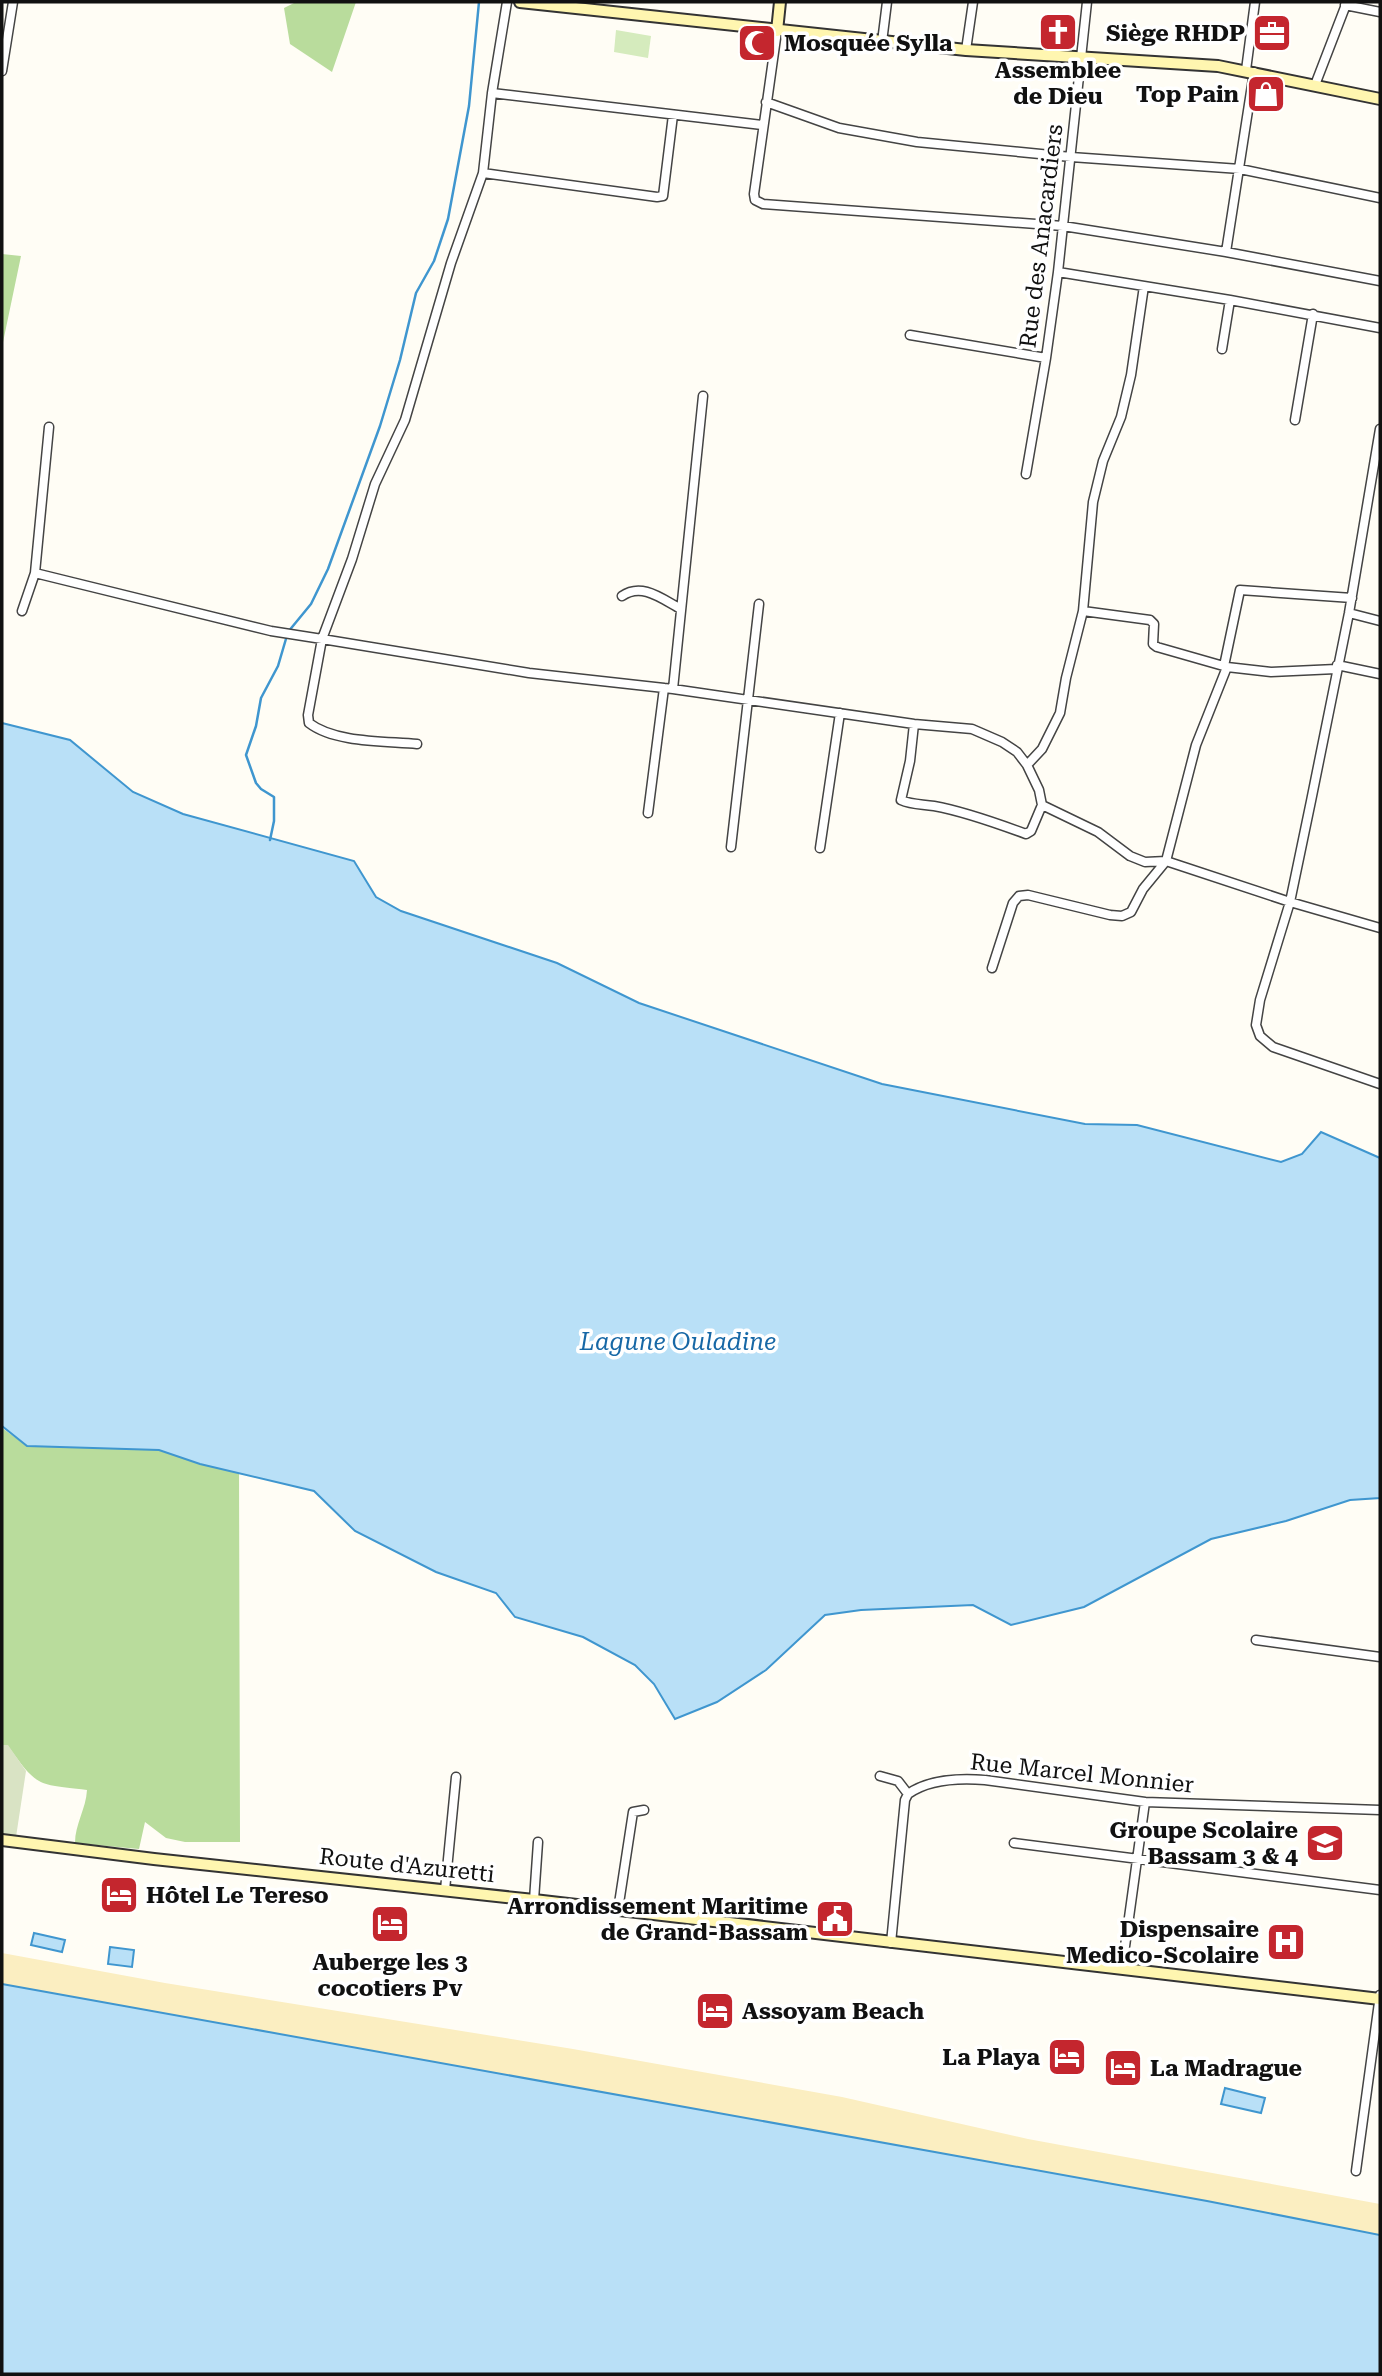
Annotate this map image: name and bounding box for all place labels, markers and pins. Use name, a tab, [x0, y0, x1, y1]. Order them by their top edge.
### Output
church icon: Assemblee de Dieu	[1037, 11, 1079, 53]
office icon: Siège RHDP	[1251, 12, 1293, 54]
place label: Siège RHDP	[1106, 20, 1245, 47]
mosque icon: Mosquée Sylla	[736, 22, 778, 64]
place label: Mosquée Sylla	[784, 30, 953, 57]
place label: Assemblee de Dieu	[995, 57, 1121, 110]
shop icon: Top Pain	[1245, 73, 1287, 115]
place label: Top Pain	[1136, 81, 1240, 108]
place label: Groupe Scolaire Bassam 3 & 4	[1109, 1817, 1298, 1870]
school or university icon: Groupe Scolaire Bassam 3 & 4	[1304, 1822, 1346, 1864]
hotel icon: Hôtel Le Tereso	[98, 1874, 140, 1916]
place label: Hôtel Le Tereso	[146, 1882, 329, 1909]
place label: Arrondissement Maritime de Grand-Bassam	[507, 1893, 808, 1946]
public building icon: Arrondissement Maritime de Grand-Bassam	[814, 1898, 856, 1940]
hotel icon: Auberge les 3 cocotiers Pv	[369, 1903, 411, 1945]
place label: Dispensaire Medico-Scolaire	[1066, 1916, 1259, 1969]
hospital icon: Dispensaire Medico-Scolaire	[1265, 1921, 1307, 1963]
place label: Auberge les 3 cocotiers Pv	[312, 1949, 468, 2002]
hotel icon: Assoyam Beach	[694, 1990, 736, 2032]
place label: Assoyam Beach	[742, 1998, 925, 2025]
hotel icon: La Playa	[1046, 2036, 1088, 2078]
place label: La Playa	[942, 2044, 1040, 2071]
hotel icon: La Madrague	[1102, 2047, 1144, 2089]
place label: La Madrague	[1150, 2055, 1302, 2082]

